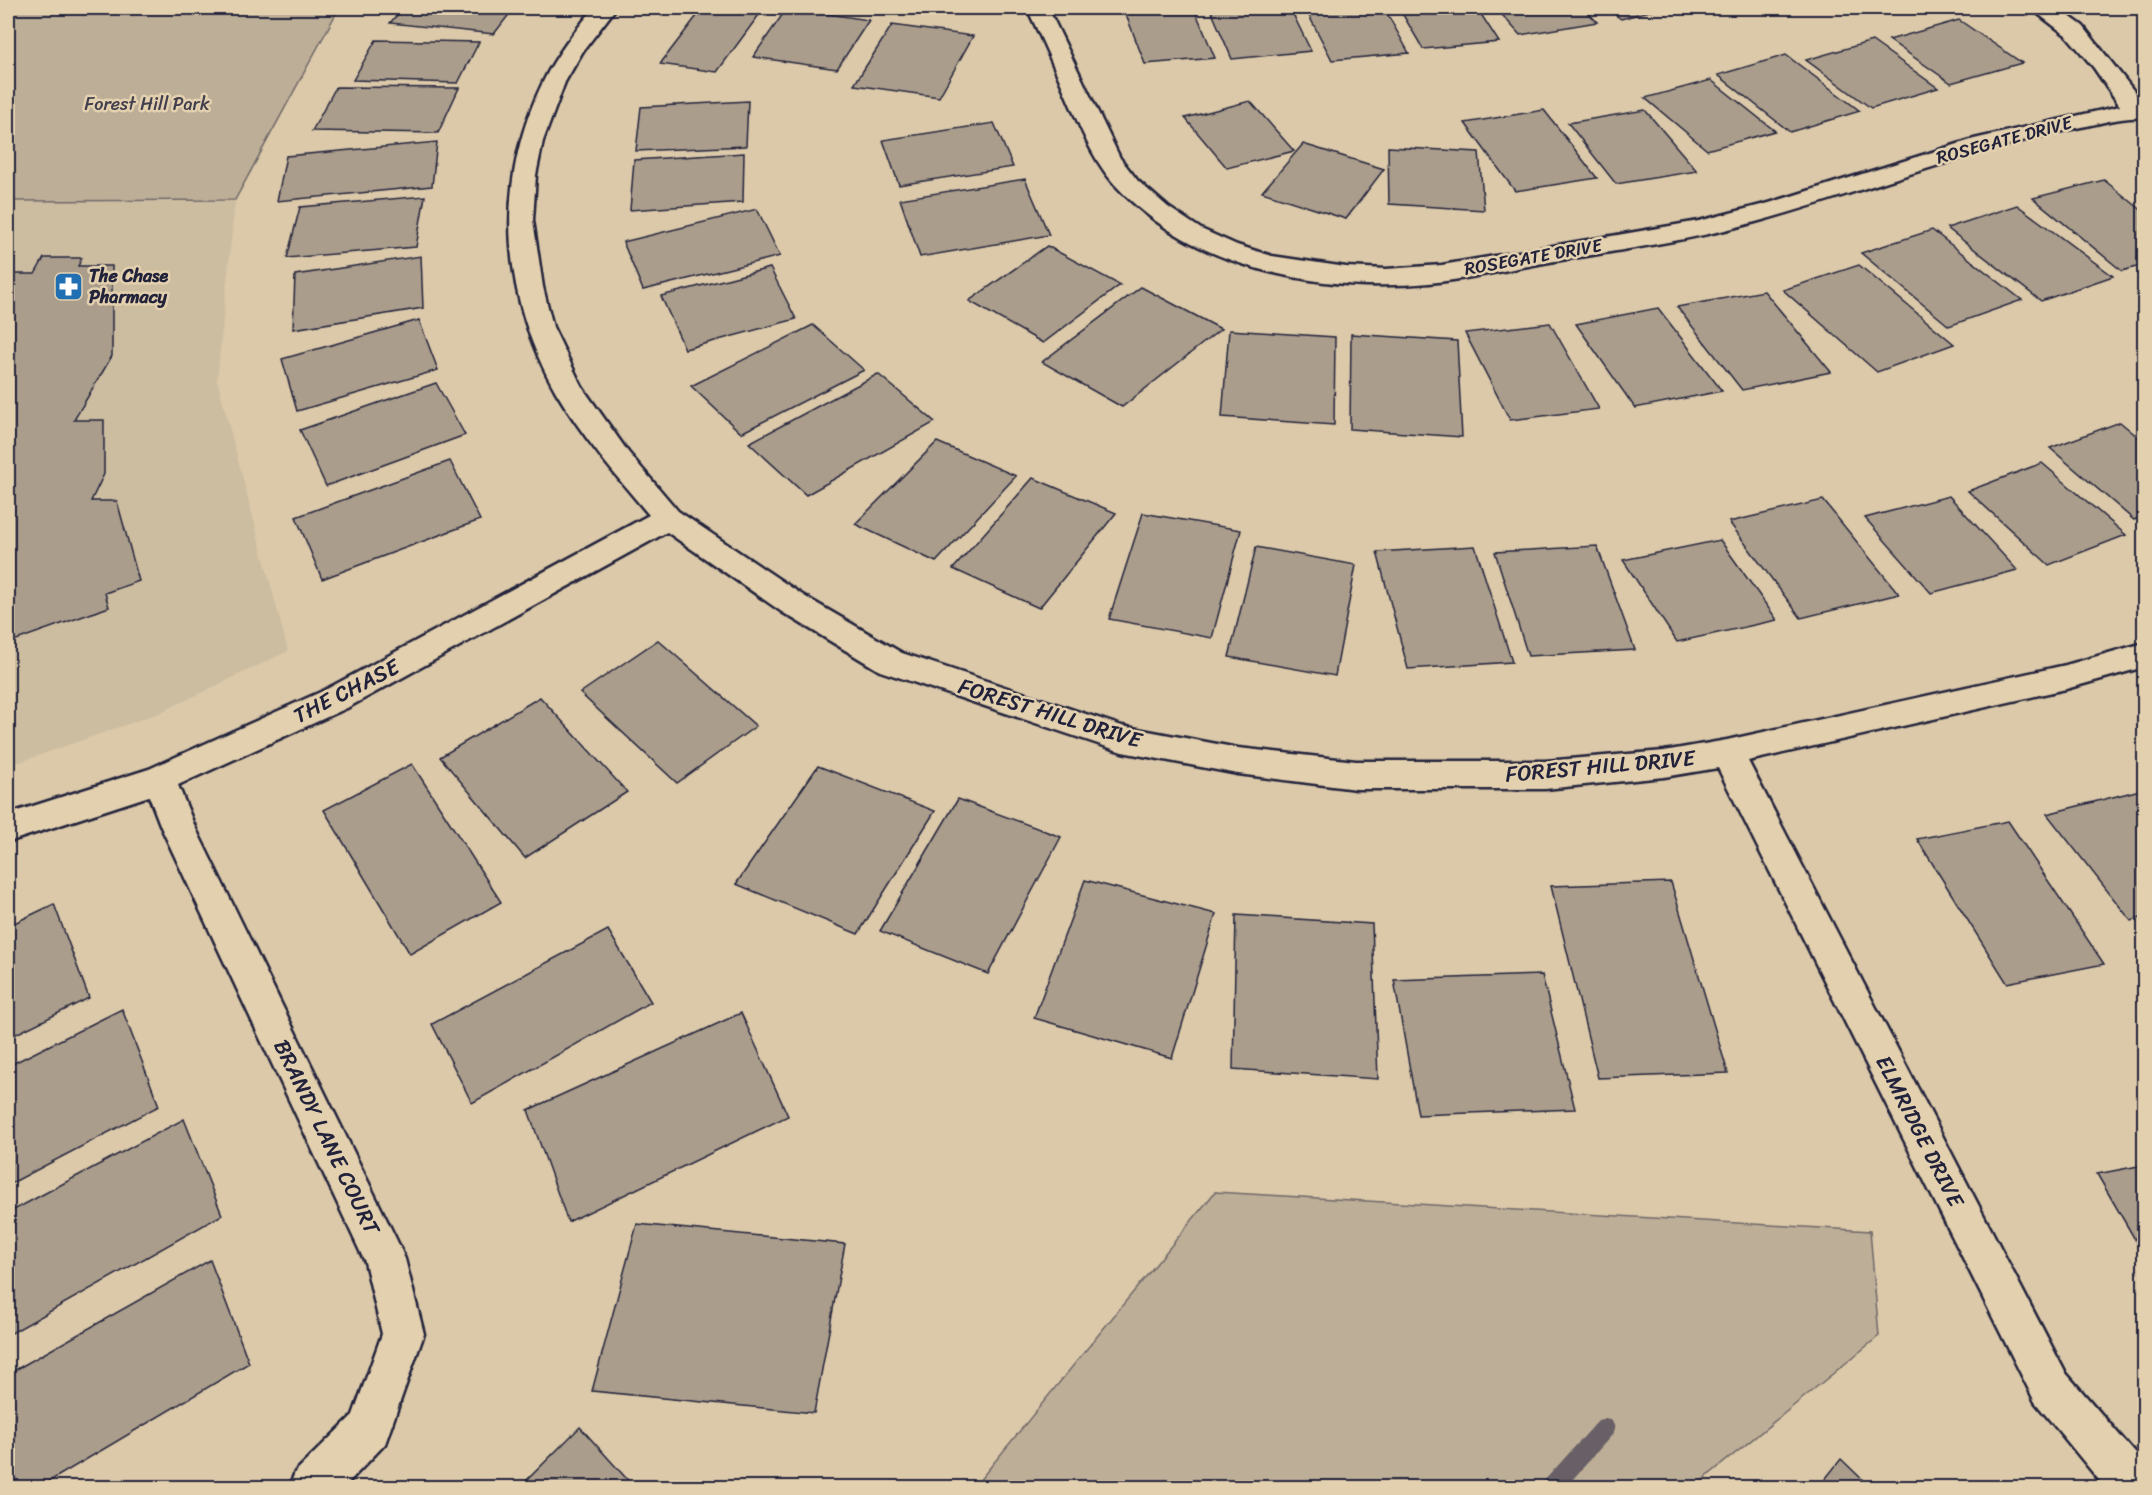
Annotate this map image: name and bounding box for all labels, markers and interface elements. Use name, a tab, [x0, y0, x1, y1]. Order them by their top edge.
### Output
park label: Forest Hill Park	[85, 88, 210, 120]
street label: ROSEGATE DRIVE	[1933, 106, 2076, 173]
street label: ROSEGATE DRIVE	[1462, 229, 1605, 285]
place label: The Chase Pharmacy	[89, 260, 168, 313]
pharmacy icon: The Chase Pharmacy	[52, 270, 84, 302]
street label: THE CHASE	[286, 647, 408, 734]
street label: FOREST HILL DRIVE	[953, 667, 1148, 760]
street label: FOREST HILL DRIVE	[1504, 738, 1698, 794]
street label: BRANDY LANE COURT	[263, 1032, 392, 1243]
street label: ELMRIDGE DRIVE	[1865, 1048, 1976, 1216]

